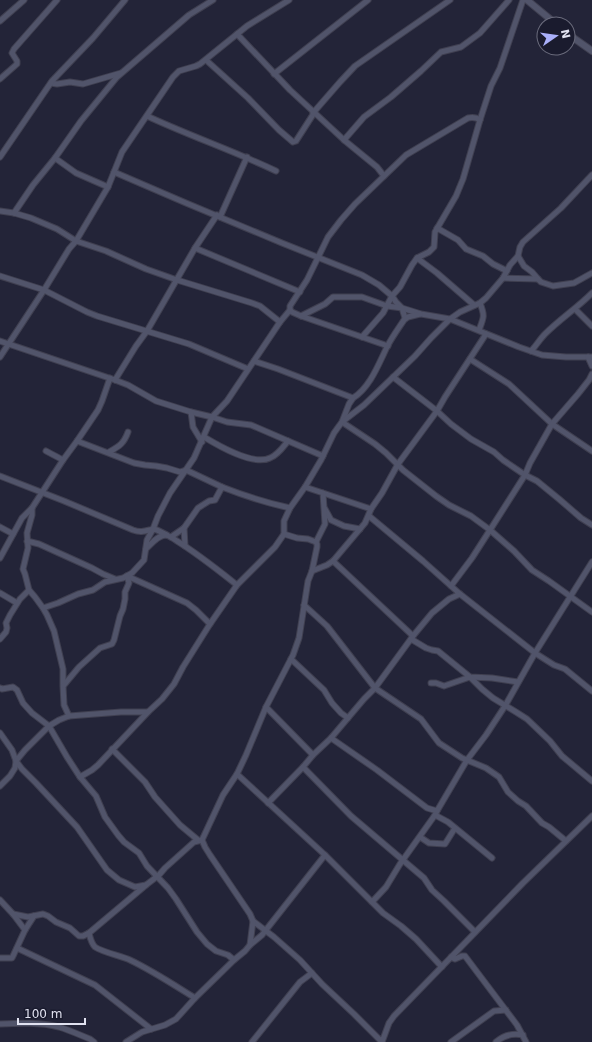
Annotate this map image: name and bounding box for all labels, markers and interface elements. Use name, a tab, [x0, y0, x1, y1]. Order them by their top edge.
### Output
north arrow	[536, 16, 576, 56]
text: N	[558, 28, 573, 40]
scale bar	[18, 1000, 85, 1026]
text: 100 m	[24, 1007, 62, 1021]

